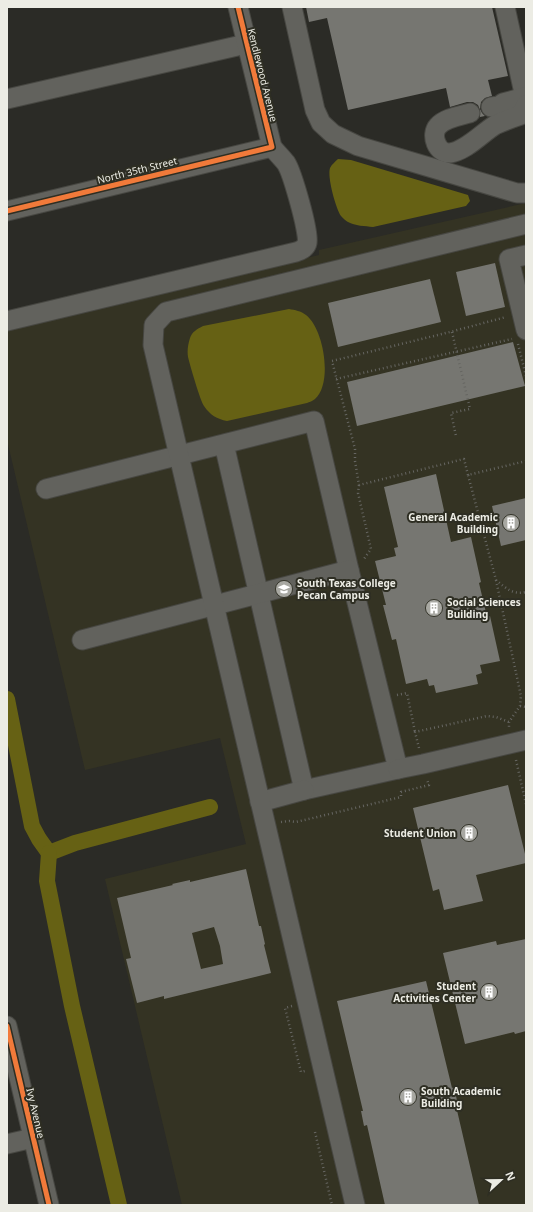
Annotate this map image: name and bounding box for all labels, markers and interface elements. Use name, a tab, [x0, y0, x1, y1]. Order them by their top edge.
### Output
street label: Kendlewood Avenue	[245, 27, 281, 124]
street label: North 35th Street	[96, 153, 179, 187]
place label: General Academic Building	[408, 510, 498, 536]
building icon: General Academic Building	[501, 513, 521, 533]
place label: South Texas College Pecan Campus	[297, 576, 396, 602]
school or university icon: South Texas College Pecan Campus	[274, 579, 294, 599]
place label: Social Sciences Building	[447, 595, 521, 621]
building icon: Social Sciences Building	[424, 598, 444, 618]
building icon: Student Union	[459, 823, 479, 843]
place label: Student Union	[384, 826, 456, 840]
place label: Student Activities Center	[393, 979, 477, 1005]
building icon: Student Activities Center	[479, 982, 499, 1002]
place label: South Academic Building	[421, 1084, 501, 1110]
street label: Ivy Avenue	[23, 1086, 49, 1140]
building icon: South Academic Building	[398, 1087, 418, 1107]
north arrow	[481, 1160, 521, 1200]
text: N	[502, 1169, 519, 1183]

